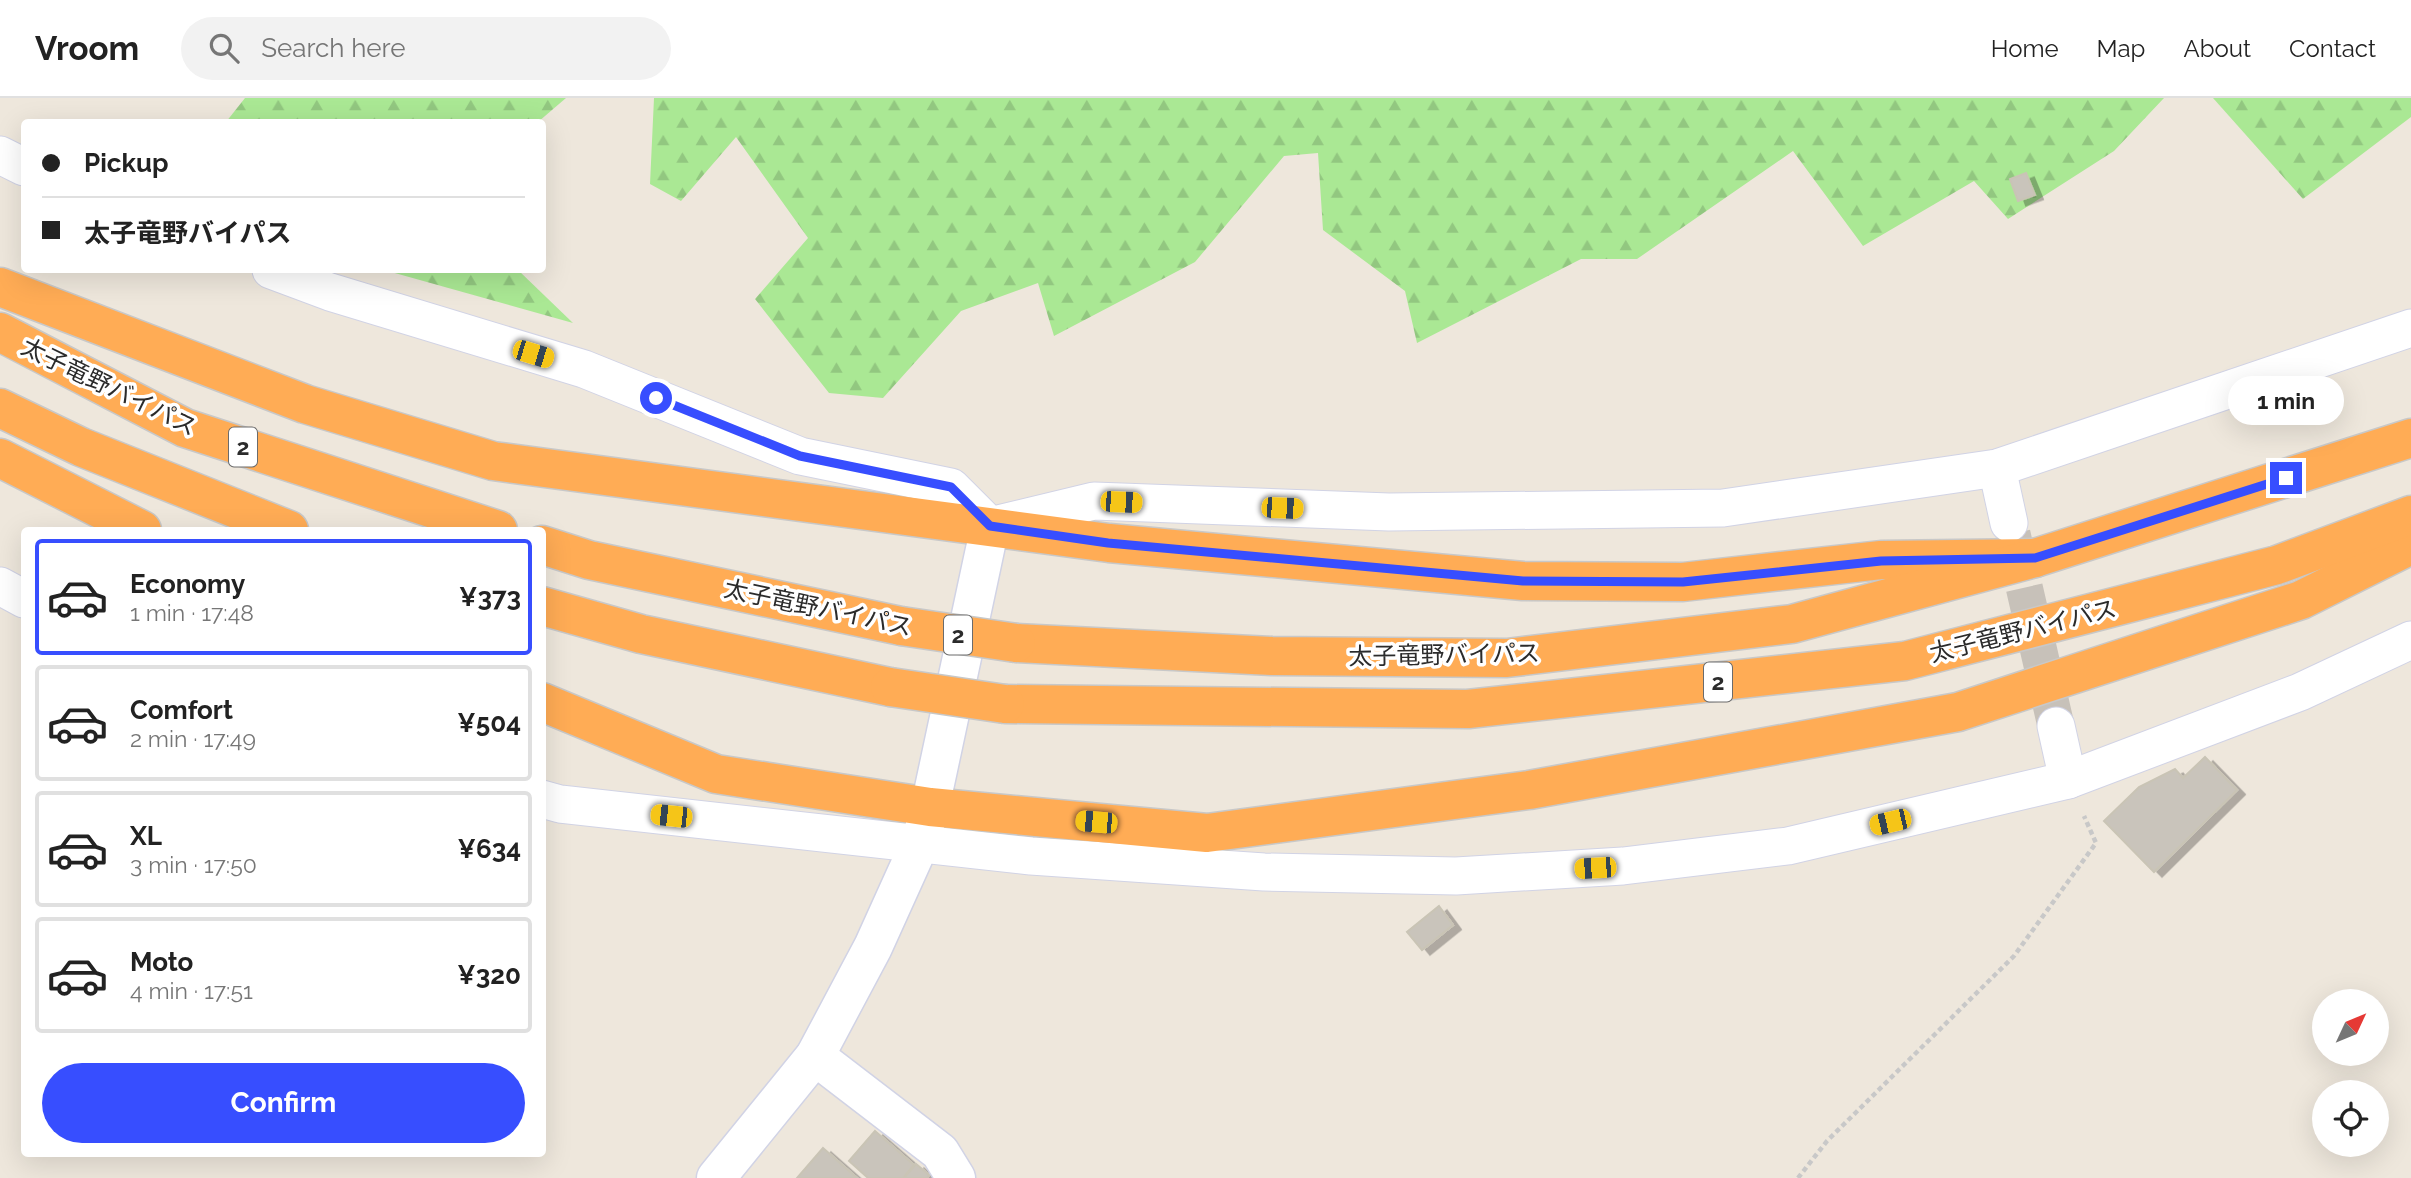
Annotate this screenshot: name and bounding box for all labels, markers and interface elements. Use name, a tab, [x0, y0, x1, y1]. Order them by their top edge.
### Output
search box	[181, 17, 671, 80]
text: Vroom	[35, 29, 139, 68]
icon: search	[205, 29, 243, 67]
text: Search here	[261, 33, 406, 63]
text: Home	[1991, 34, 2059, 63]
text: Map	[2097, 34, 2145, 63]
text: About	[2183, 34, 2251, 63]
text: Contact	[2289, 34, 2376, 63]
text: Pickup	[84, 148, 169, 178]
text: 太子竜野バイパス	[84, 218, 291, 248]
street label: 太子竜野バイパス	[17, 332, 202, 442]
car	[510, 338, 557, 370]
callout: 1 min	[2228, 376, 2344, 426]
route start	[640, 382, 672, 414]
text: 1 min	[2257, 387, 2315, 414]
road number: 2	[229, 428, 257, 466]
route end	[2270, 462, 2302, 494]
car	[1100, 491, 1143, 513]
car	[1261, 497, 1304, 519]
icon: car	[46, 566, 109, 629]
text: Economy	[130, 569, 245, 599]
street label: 太子竜野バイパス	[721, 573, 915, 642]
text: ¥373	[459, 582, 521, 612]
street label: 太子竜野バイパス	[1926, 593, 2119, 668]
text: 1 min · 17:48	[130, 599, 254, 626]
road number: 2	[944, 615, 972, 654]
street label: 太子竜野バイパス	[1348, 638, 1540, 671]
road number: 2	[1704, 662, 1732, 702]
icon: car	[46, 692, 109, 755]
text: Comfort	[130, 695, 233, 725]
text: ¥504	[457, 708, 521, 738]
text: 2 min · 17:49	[130, 725, 256, 752]
car	[650, 803, 693, 829]
car	[1868, 807, 1913, 837]
car	[1075, 810, 1118, 834]
icon: car	[46, 818, 109, 881]
text: XL	[130, 821, 162, 851]
text: ¥634	[457, 834, 521, 864]
text: 3 min · 17:50	[130, 851, 257, 878]
car	[1574, 856, 1617, 880]
icon: car	[46, 944, 109, 1007]
text: Moto	[130, 947, 193, 977]
text: ¥320	[457, 960, 521, 990]
text: 4 min · 17:51	[130, 977, 253, 1004]
north arrow	[2312, 989, 2389, 1066]
map controls	[2312, 989, 2389, 1157]
button: Confirm	[42, 1063, 525, 1143]
button: locate	[2312, 1080, 2389, 1157]

